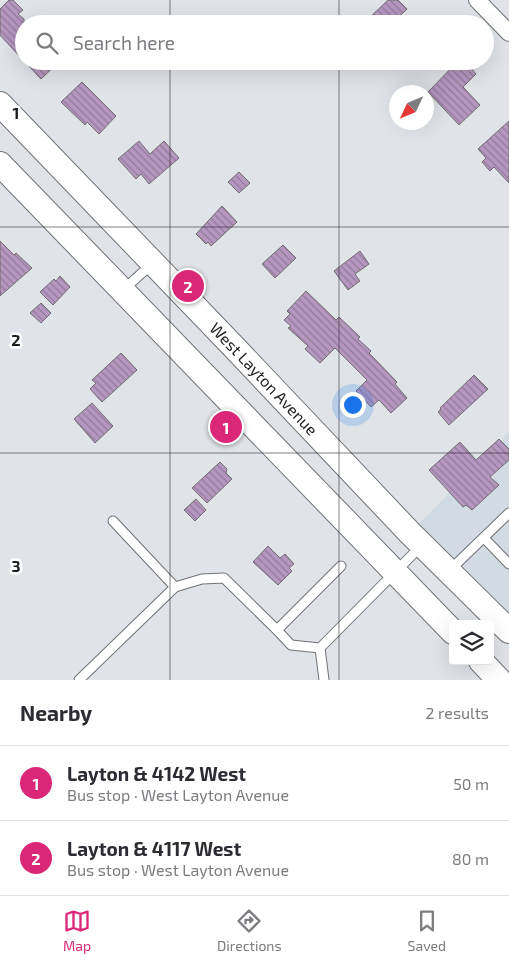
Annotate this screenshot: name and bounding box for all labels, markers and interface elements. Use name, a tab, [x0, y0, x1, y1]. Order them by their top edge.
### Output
search box	[15, 15, 494, 70]
icon: search	[33, 29, 61, 57]
text: Search here	[73, 31, 175, 54]
north arrow	[389, 85, 434, 130]
text: 1	[13, 103, 19, 122]
pin: 2	[172, 267, 204, 305]
street label: West Layton Avenue	[206, 318, 322, 439]
text: 2	[11, 330, 21, 349]
your location	[340, 392, 366, 418]
pin: 1	[210, 408, 242, 446]
text: 3	[11, 556, 21, 575]
map controls	[449, 620, 494, 665]
button: layers	[449, 620, 494, 665]
text: Nearby	[20, 700, 92, 725]
text: 2 results	[426, 703, 489, 722]
text: Layton & 4142 West	[67, 762, 246, 785]
text: 1	[33, 774, 39, 793]
text: 50 m	[453, 774, 489, 793]
text: Bus stop · West Layton Avenue	[67, 785, 289, 804]
text: Layton & 4117 West	[67, 837, 241, 860]
text: 2	[31, 849, 41, 868]
text: 80 m	[452, 849, 489, 868]
text: Bus stop · West Layton Avenue	[67, 860, 289, 879]
tab: Map	[63, 907, 91, 954]
tab: Directions	[217, 907, 282, 954]
tab: Saved	[408, 907, 446, 954]

